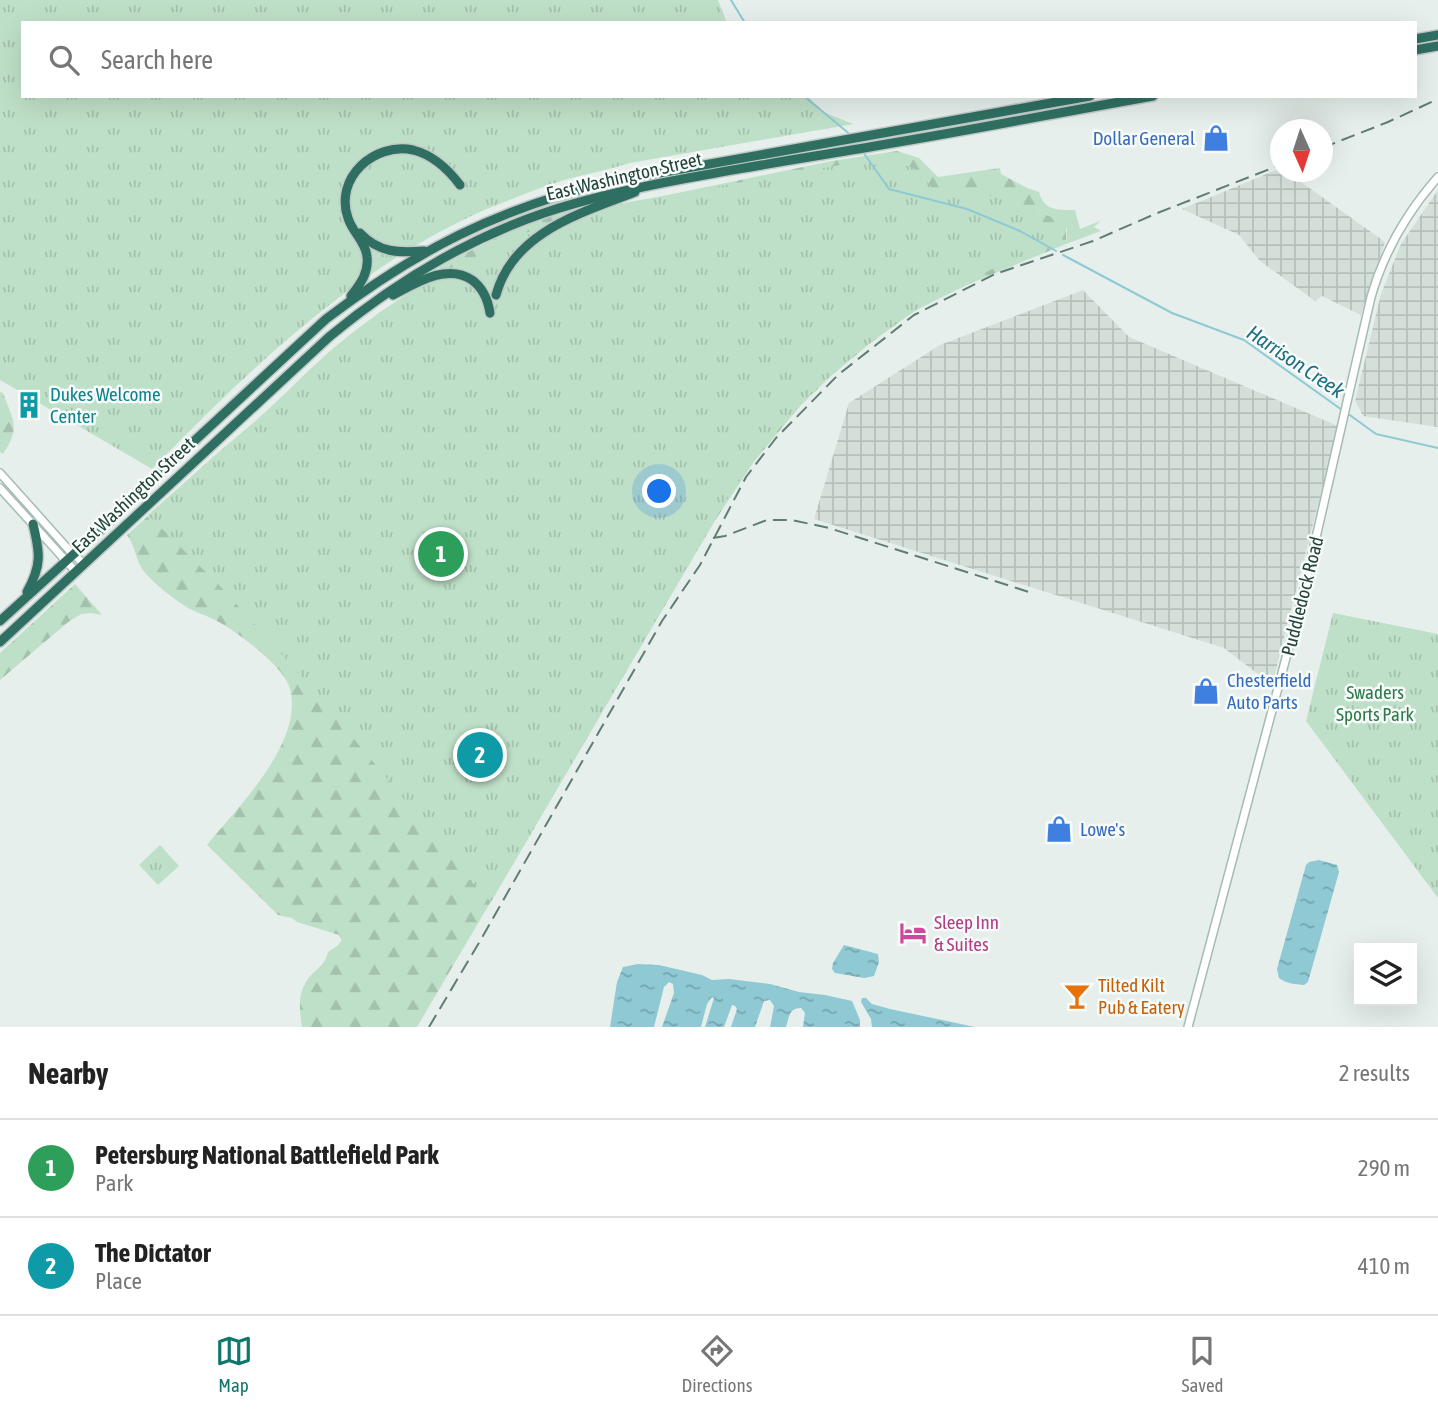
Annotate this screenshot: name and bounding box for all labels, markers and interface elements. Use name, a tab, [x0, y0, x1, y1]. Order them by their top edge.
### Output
search box	[21, 21, 1417, 98]
icon: search	[45, 41, 83, 79]
text: Search here	[101, 45, 213, 75]
north arrow	[1270, 119, 1333, 182]
shop icon: Dollar General	[1201, 123, 1231, 153]
place label: Dollar General	[1093, 127, 1195, 149]
street label: East Washington Street	[544, 147, 704, 205]
water label: Harrison Creek	[1243, 320, 1350, 403]
place label: Dukes Welcome Center	[50, 383, 161, 427]
building icon: Dukes Welcome Center	[14, 390, 44, 420]
street label: East Washington Street	[67, 433, 199, 557]
your location	[642, 474, 676, 508]
pin: 1	[418, 528, 464, 580]
street label: Puddledock Road	[1277, 534, 1327, 658]
place label: Chesterfield Auto Parts	[1227, 669, 1312, 713]
shop icon: Chesterfield Auto Parts	[1191, 676, 1221, 706]
park label: Swaders Sports Park	[1336, 681, 1415, 725]
pin: 2	[457, 729, 503, 781]
shop icon: Lowe's	[1044, 814, 1074, 844]
place label: Lowe's	[1080, 818, 1125, 840]
place label: Sleep Inn & Suites	[934, 911, 999, 955]
hotel icon: Sleep Inn & Suites	[898, 918, 928, 948]
map controls	[1354, 943, 1417, 1006]
button: layers	[1354, 943, 1417, 1006]
place label: Tilted Kilt Pub & Eatery	[1098, 974, 1185, 1018]
bar icon: Tilted Kilt Pub & Eatery	[1062, 981, 1092, 1011]
text: Nearby	[28, 1056, 108, 1090]
text: 2 results	[1339, 1060, 1410, 1086]
text: Petersburg National Battlefield Park	[95, 1140, 439, 1170]
text: 1	[46, 1155, 56, 1181]
text: 290 m	[1358, 1155, 1410, 1181]
text: Park	[95, 1170, 133, 1196]
text: The Dictator	[95, 1238, 211, 1268]
text: 2	[46, 1253, 56, 1279]
text: 410 m	[1358, 1253, 1410, 1279]
text: Place	[95, 1268, 142, 1294]
tab: Map	[215, 1332, 253, 1396]
tab: Directions	[682, 1332, 752, 1396]
tab: Saved	[1181, 1332, 1223, 1396]

